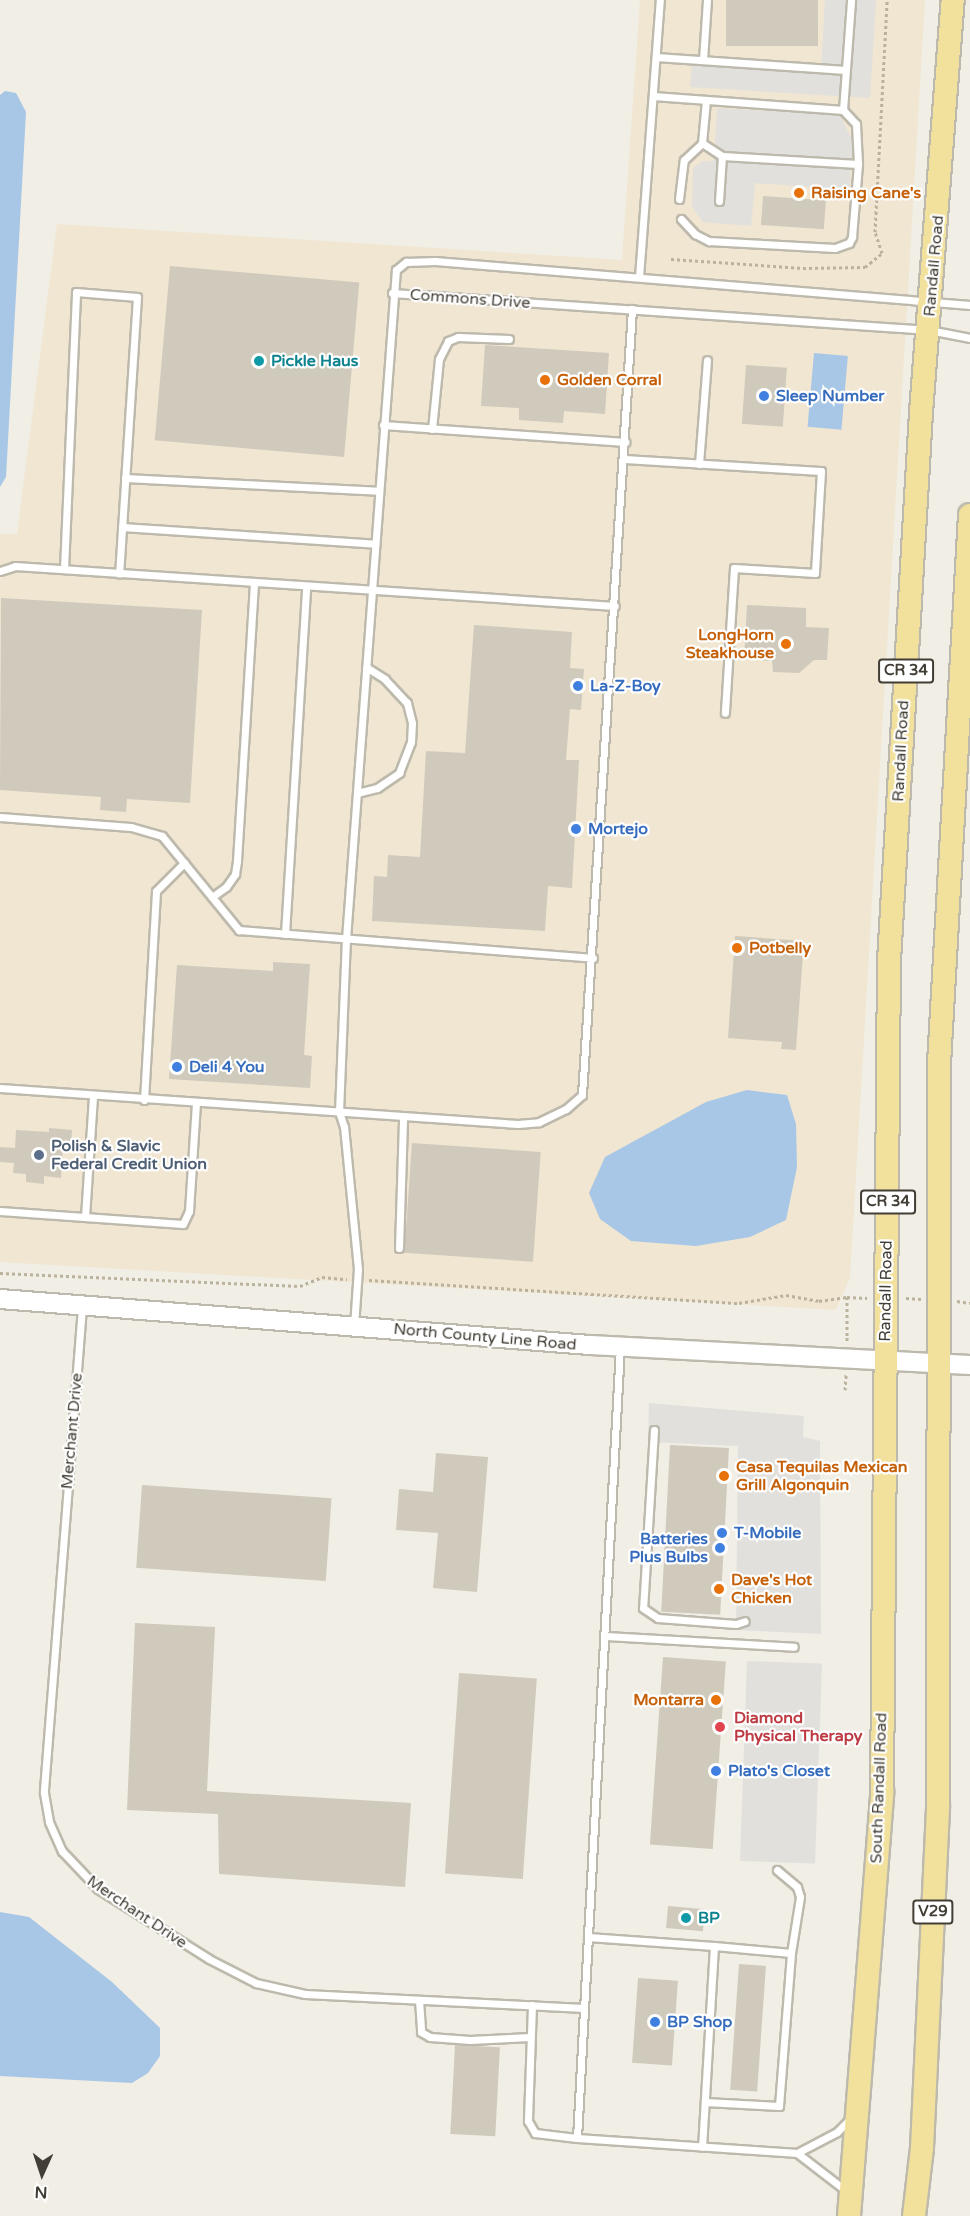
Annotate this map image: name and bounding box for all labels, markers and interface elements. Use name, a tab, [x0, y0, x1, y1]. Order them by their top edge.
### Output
place label: Raising Cane's	[811, 183, 921, 203]
marker: Raising Cane's	[792, 186, 806, 200]
street label: Randall Road	[920, 215, 948, 317]
street label: Commons Drive	[409, 285, 531, 313]
place label: Pickle Haus	[271, 351, 358, 371]
marker: Pickle Haus	[252, 354, 266, 368]
place label: Golden Corral	[557, 370, 662, 390]
marker: Golden Corral	[538, 373, 552, 387]
place label: Sleep Number	[776, 386, 884, 406]
marker: Sleep Number	[757, 389, 771, 403]
place label: LongHorn Steakhouse	[686, 625, 774, 663]
marker: LongHorn Steakhouse	[779, 637, 793, 651]
road number: CR 34	[878, 659, 934, 683]
place label: La-Z-Boy	[590, 676, 661, 696]
marker: La-Z-Boy	[571, 679, 585, 693]
street label: Randall Road	[889, 700, 913, 802]
place label: Mortejo	[588, 819, 648, 839]
marker: Mortejo	[569, 822, 583, 836]
place label: Potbelly	[749, 938, 811, 958]
marker: Potbelly	[730, 941, 744, 955]
place label: Deli 4 You	[189, 1057, 265, 1077]
marker: Deli 4 You	[170, 1060, 184, 1074]
place label: Polish & Slavic Federal Credit Union	[51, 1136, 207, 1174]
marker: Polish & Slavic Federal Credit Union	[32, 1148, 46, 1162]
road number: CR 34	[860, 1190, 916, 1214]
street label: Randall Road	[876, 1240, 896, 1342]
street label: North County Line Road	[393, 1319, 577, 1355]
street label: Merchant Drive	[57, 1372, 87, 1490]
place label: Casa Tequilas Mexican Grill Algonquin	[736, 1457, 907, 1495]
marker: Casa Tequilas Mexican Grill Algonquin	[717, 1469, 731, 1483]
place label: T-Mobile	[734, 1523, 801, 1543]
marker: T-Mobile	[715, 1526, 729, 1540]
place label: Batteries Plus Bulbs	[629, 1529, 708, 1567]
marker: Batteries Plus Bulbs	[713, 1541, 727, 1555]
place label: Dave's Hot Chicken	[731, 1570, 812, 1608]
marker: Dave's Hot Chicken	[712, 1582, 726, 1596]
place label: Montarra	[633, 1690, 704, 1710]
marker: Montarra	[709, 1693, 723, 1707]
place label: Diamond Physical Therapy	[734, 1708, 862, 1746]
street label: South Randall Road	[867, 1712, 891, 1864]
marker: Diamond Physical Therapy	[711, 1718, 729, 1736]
place label: Plato's Closet	[728, 1761, 830, 1781]
marker: Plato's Closet	[709, 1764, 723, 1778]
street label: Merchant Drive	[83, 1871, 191, 1953]
road number: V29	[912, 1900, 954, 1924]
place label: BP	[698, 1908, 720, 1928]
marker: BP	[679, 1911, 693, 1925]
place label: BP Shop	[667, 2012, 732, 2032]
marker: BP Shop	[648, 2015, 662, 2029]
north arrow	[12, 2144, 72, 2204]
text: N	[34, 2182, 48, 2202]

